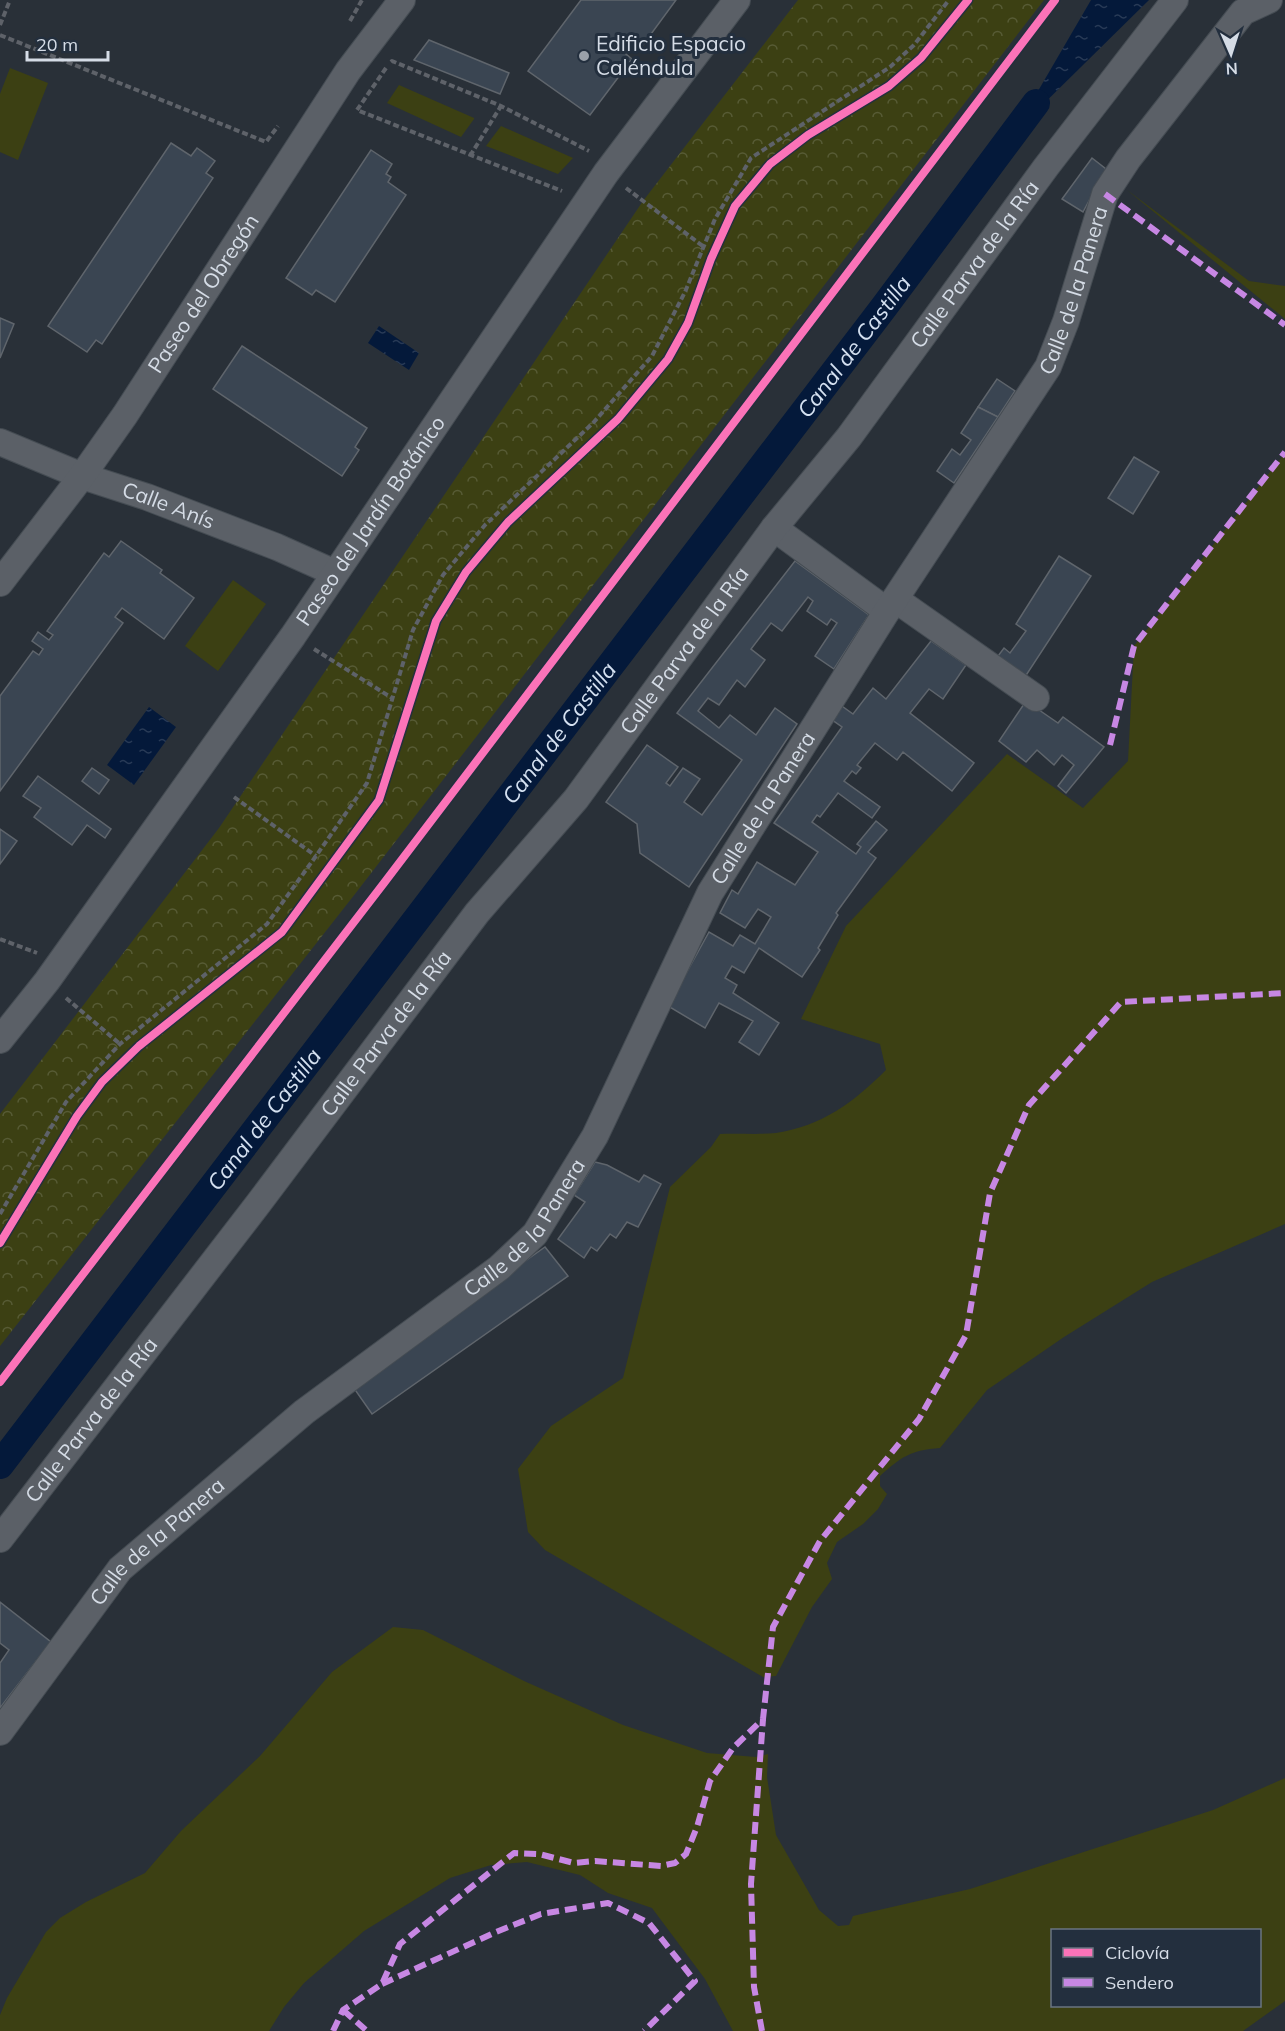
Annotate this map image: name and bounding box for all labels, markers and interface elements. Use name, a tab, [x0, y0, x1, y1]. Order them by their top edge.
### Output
scale bar	[27, 24, 108, 62]
north arrow	[1201, 24, 1261, 84]
place label: Edificio Espacio Caléndula	[596, 30, 746, 80]
text: 20 m	[36, 33, 78, 56]
marker: Edificio Espacio Caléndula	[577, 49, 591, 63]
text: N	[1225, 59, 1238, 79]
street label: Calle Parva de la Ría	[904, 175, 1044, 353]
street label: Calle de la Panera	[1032, 203, 1112, 380]
street label: Paseo del Obregón	[142, 209, 264, 378]
water label: Canal de Castilla	[791, 270, 917, 423]
street label: Paseo del Jardín Botánico	[290, 411, 450, 630]
street label: Calle Anís	[119, 476, 219, 534]
street label: Calle Parva de la Ría	[614, 561, 754, 739]
water label: Canal de Castilla	[496, 656, 622, 809]
street label: Calle de la Panera	[705, 726, 820, 889]
street label: Calle Parva de la Ría	[314, 945, 456, 1121]
water label: Canal de Castilla	[201, 1043, 327, 1196]
street label: Calle de la Panera	[458, 1154, 590, 1302]
street label: Calle Parva de la Ría	[19, 1332, 162, 1507]
street label: Calle de la Panera	[84, 1472, 229, 1610]
legend	[1051, 1929, 1261, 2007]
text: Ciclovía	[1105, 1941, 1170, 1964]
text: Sendero	[1105, 1971, 1174, 1994]

